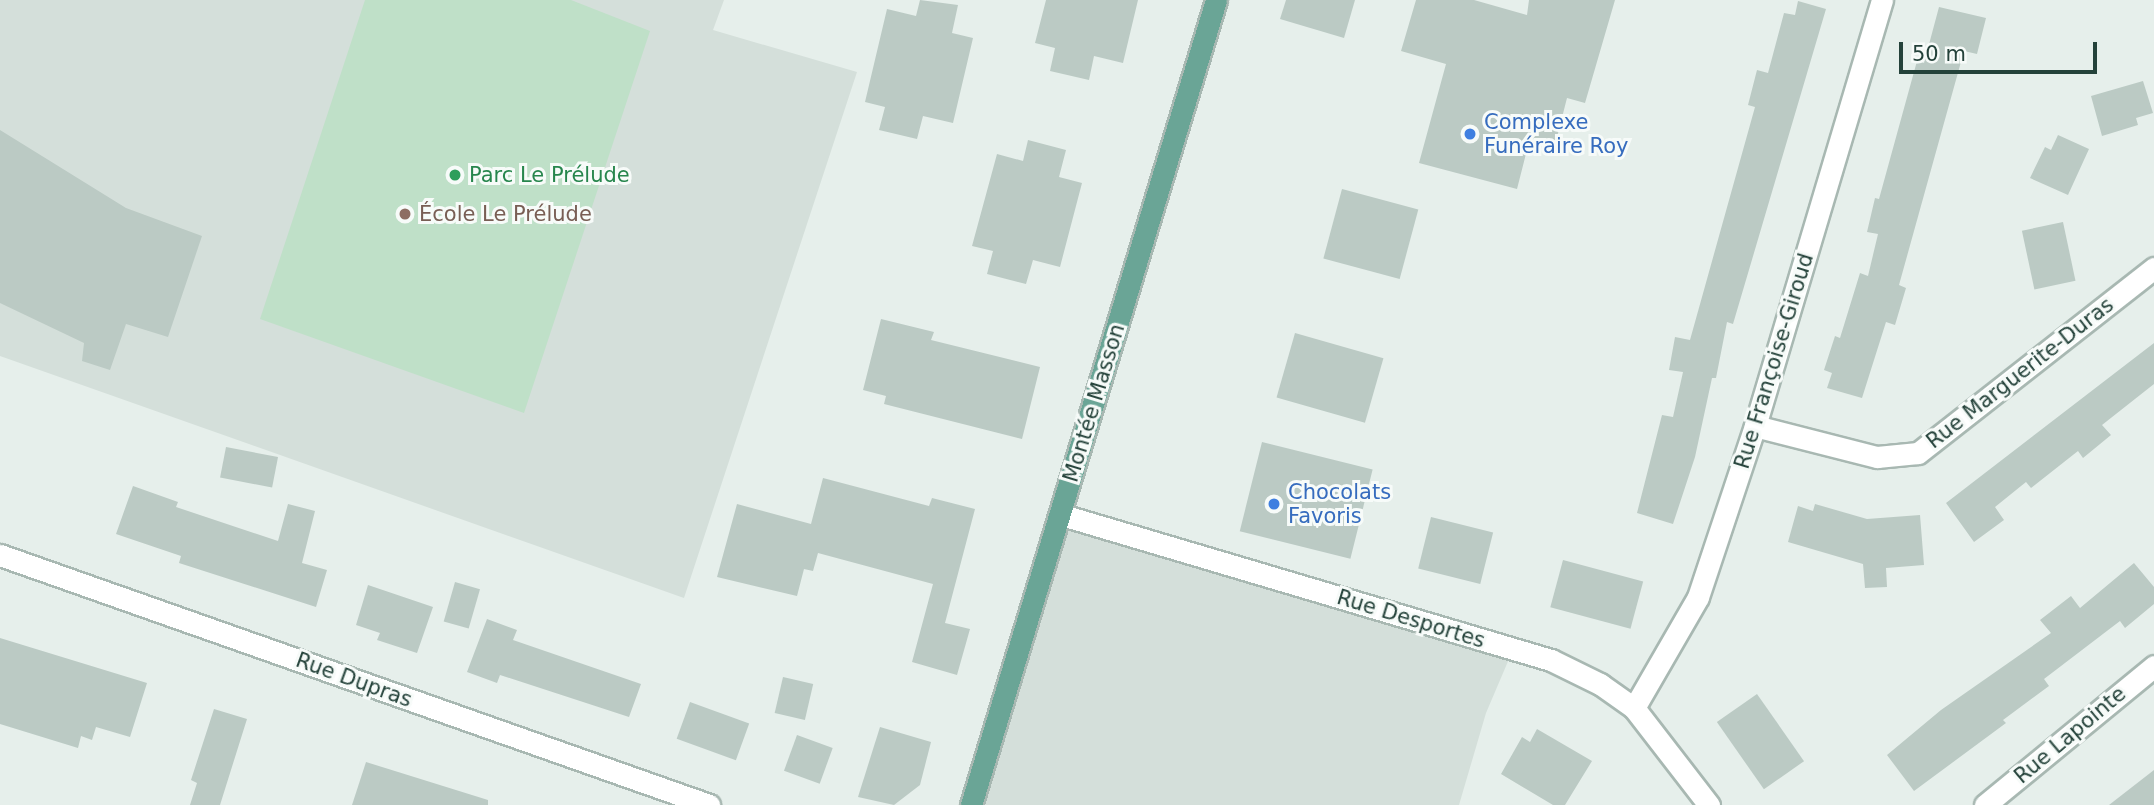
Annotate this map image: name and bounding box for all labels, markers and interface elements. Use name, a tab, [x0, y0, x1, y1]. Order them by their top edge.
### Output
scale bar	[1902, 28, 2100, 72]
text: 50 m	[1912, 42, 1966, 66]
place label: Complexe Funéraire Roy	[1484, 109, 1628, 159]
marker: Complexe Funéraire Roy	[1462, 126, 1478, 142]
place label: Parc Le Prélude	[469, 162, 630, 188]
marker: Parc Le Prélude	[447, 167, 463, 183]
place label: École Le Prélude	[419, 201, 592, 227]
marker: École Le Prélude	[397, 206, 413, 222]
street label: Rue Françoise-Giroud	[1729, 250, 1819, 472]
street label: Rue Marguerite-Duras	[1921, 292, 2119, 454]
street label: Montée Masson	[1058, 321, 1130, 485]
place label: Chocolats Favoris	[1288, 479, 1391, 529]
marker: Chocolats Favoris	[1266, 496, 1282, 512]
street label: Rue Desportes	[1334, 585, 1488, 653]
street label: Rue Dupras	[292, 647, 416, 713]
street label: Rue Lapointe	[2009, 681, 2131, 789]

